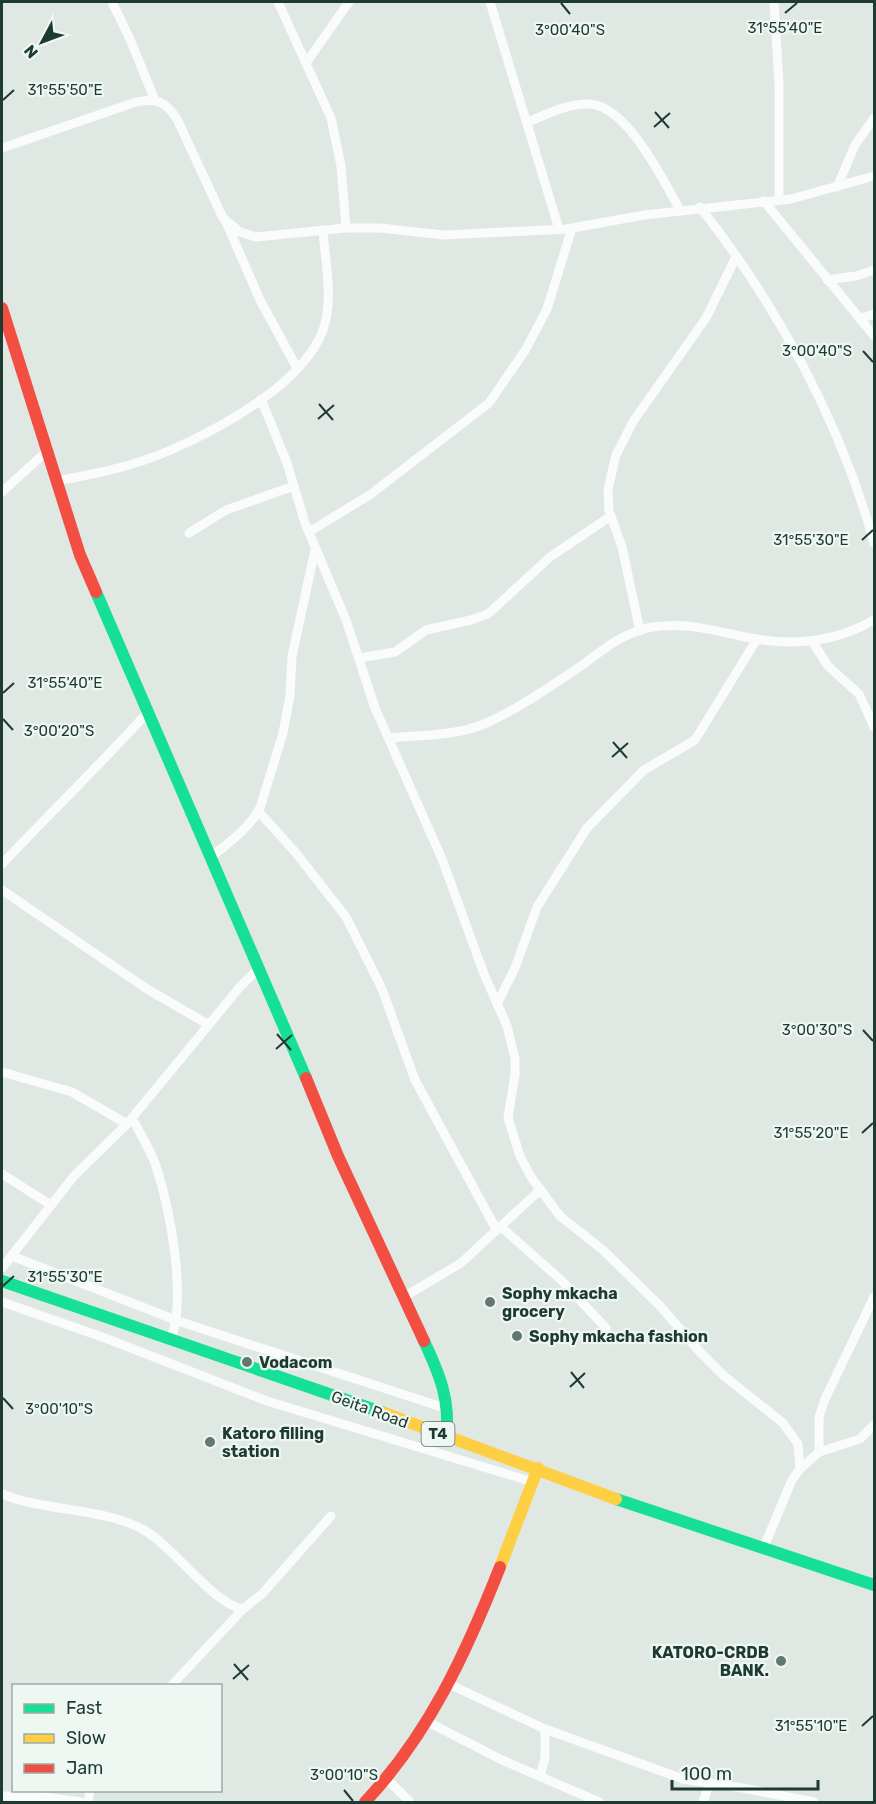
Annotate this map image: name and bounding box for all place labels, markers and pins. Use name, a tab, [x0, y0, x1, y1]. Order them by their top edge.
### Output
place label: Sophy mkacha grocery	[502, 1284, 618, 1321]
marker: Sophy mkacha grocery	[483, 1295, 497, 1309]
place label: Sophy mkacha fashion	[529, 1327, 708, 1346]
marker: Sophy mkacha fashion	[510, 1329, 524, 1343]
place label: Vodacom	[259, 1353, 332, 1372]
marker: Vodacom	[240, 1355, 254, 1369]
place label: Katoro filling station	[222, 1424, 324, 1461]
marker: Katoro filling station	[203, 1435, 217, 1449]
place label: KATORO-CRDB BANK.	[652, 1643, 769, 1680]
marker: KATORO-CRDB BANK.	[774, 1654, 788, 1668]

